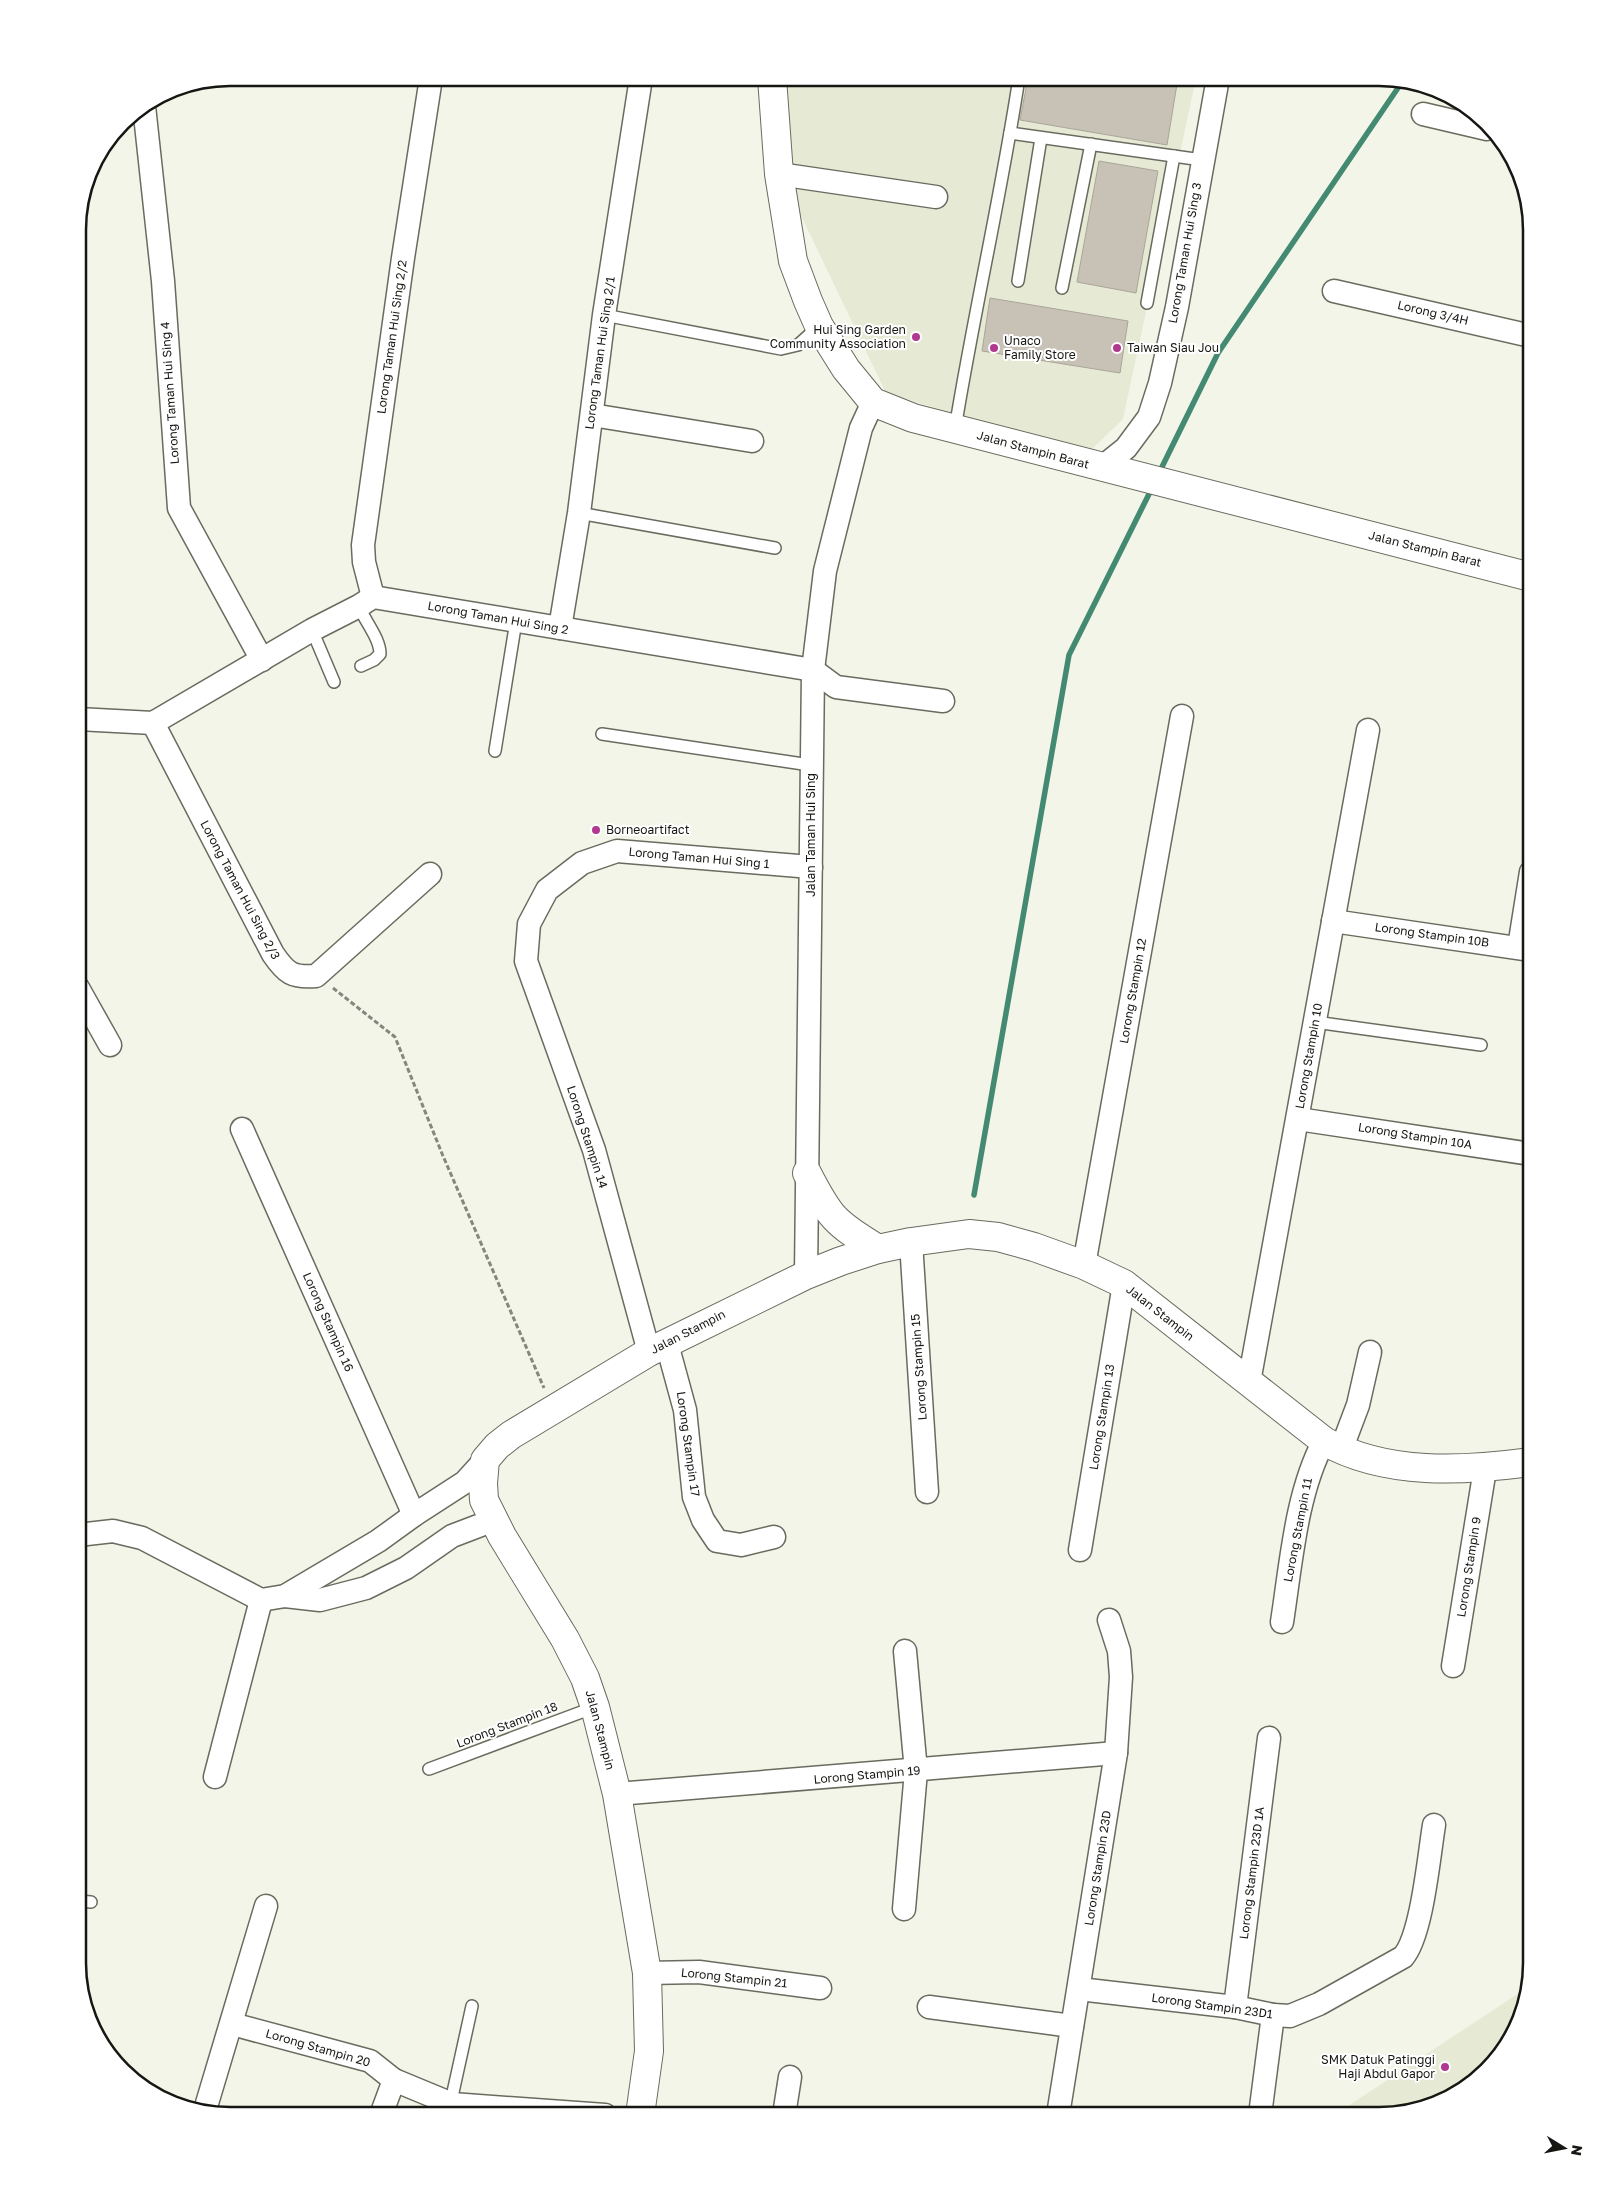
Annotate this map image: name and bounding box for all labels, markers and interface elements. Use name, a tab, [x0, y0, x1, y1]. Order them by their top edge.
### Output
street label: Lorong Taman Hui Sing 3	[1165, 181, 1204, 324]
street label: Lorong Taman Hui Sing 2/2	[373, 259, 410, 415]
street label: Lorong Taman Hui Sing 2/1	[581, 275, 618, 430]
street label: Lorong 3/4H	[1396, 297, 1470, 328]
street label: Lorong Taman Hui Sing 4	[157, 321, 182, 465]
place label: Hui Sing Garden Community Association	[770, 322, 906, 351]
marker: Hui Sing Garden Community Association	[910, 331, 922, 343]
place label: Unaco Family Store	[1004, 333, 1076, 362]
place label: Taiwan Siau Jou	[1127, 340, 1219, 355]
marker: Unaco Family Store	[988, 342, 1000, 354]
marker: Taiwan Siau Jou	[1111, 342, 1123, 354]
street label: Jalan Stampin Barat	[975, 427, 1091, 472]
street label: Jalan Stampin Barat	[1367, 527, 1483, 570]
street label: Lorong Taman Hui Sing 2	[427, 598, 570, 637]
street label: Jalan Taman Hui Sing	[803, 773, 818, 897]
street label: Lorong Taman Hui Sing 2/3	[197, 818, 284, 962]
place label: Borneoartifact	[606, 822, 690, 837]
marker: Borneoartifact	[590, 824, 602, 836]
street label: Lorong Taman Hui Sing 1	[628, 844, 770, 871]
street label: Lorong Stampin 10B	[1374, 919, 1490, 950]
street label: Lorong Stampin 12	[1116, 937, 1149, 1045]
street label: Lorong Stampin 10	[1292, 1002, 1325, 1110]
street label: Lorong Stampin 14	[564, 1084, 611, 1190]
street label: Lorong Stampin 10A	[1357, 1119, 1473, 1152]
street label: Lorong Stampin 16	[300, 1270, 357, 1374]
street label: Jalan Stampin	[1123, 1281, 1197, 1344]
street label: Jalan Stampin	[648, 1306, 728, 1357]
street label: Lorong Stampin 15	[907, 1313, 930, 1421]
street label: Lorong Stampin 13	[1086, 1363, 1117, 1471]
street label: Lorong Stampin 17	[674, 1390, 703, 1498]
street label: Lorong Stampin 11	[1280, 1476, 1315, 1583]
street label: Lorong Stampin 9	[1453, 1516, 1484, 1618]
street label: Jalan Stampin	[583, 1688, 618, 1771]
street label: Lorong Stampin 18	[454, 1698, 560, 1751]
street label: Lorong Stampin 19	[813, 1762, 921, 1787]
street label: Lorong Stampin 23D 1A	[1236, 1806, 1267, 1940]
street label: Lorong Stampin 23D	[1081, 1809, 1114, 1927]
street label: Lorong Stampin 21	[680, 1964, 788, 1991]
street label: Lorong Stampin 23D1	[1150, 1990, 1274, 2021]
street label: Lorong Stampin 20	[264, 2025, 372, 2070]
place label: SMK Datuk Patinggi Haji Abdul Gapor	[1321, 2052, 1435, 2081]
marker: SMK Datuk Patinggi Haji Abdul Gapor	[1439, 2061, 1451, 2073]
north arrow	[1539, 2123, 1589, 2173]
text: N	[1568, 2144, 1587, 2157]

